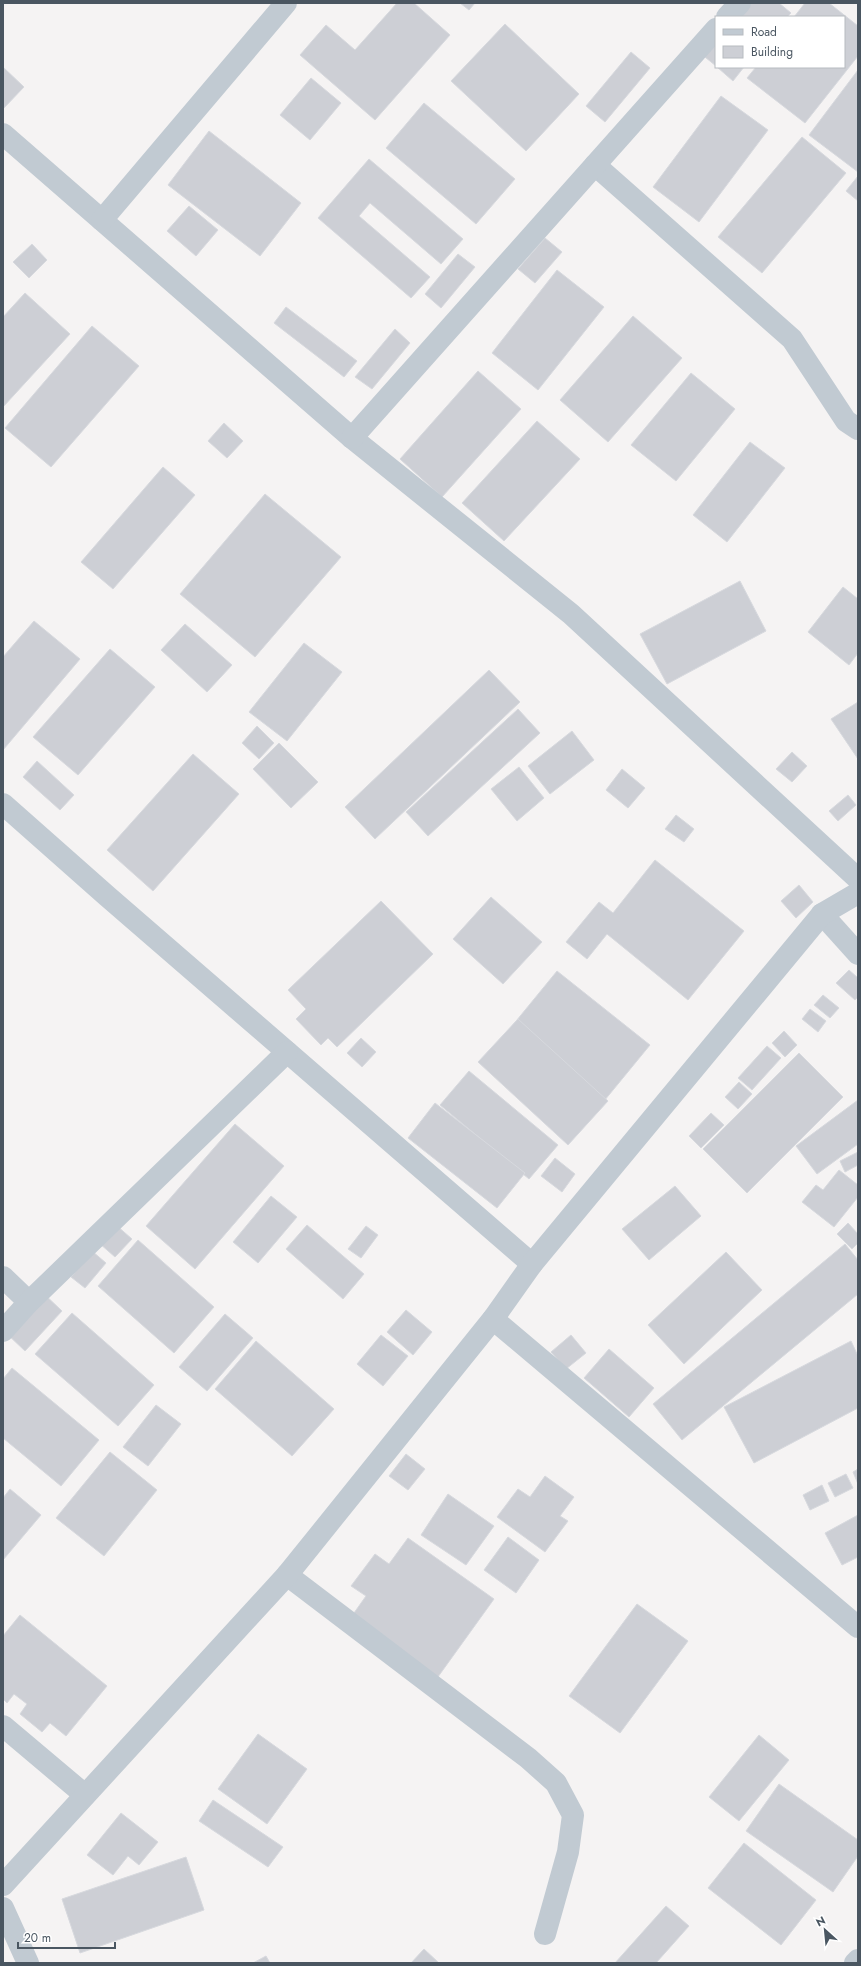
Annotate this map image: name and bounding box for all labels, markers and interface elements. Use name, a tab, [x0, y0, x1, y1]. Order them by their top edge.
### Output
legend	[715, 16, 845, 68]
text: Road	[751, 23, 777, 41]
text: Building	[751, 43, 793, 61]
north arrow	[805, 1910, 845, 1950]
text: N	[813, 1912, 828, 1930]
scale bar	[18, 1924, 115, 1950]
text: 20 m	[24, 1929, 51, 1947]

